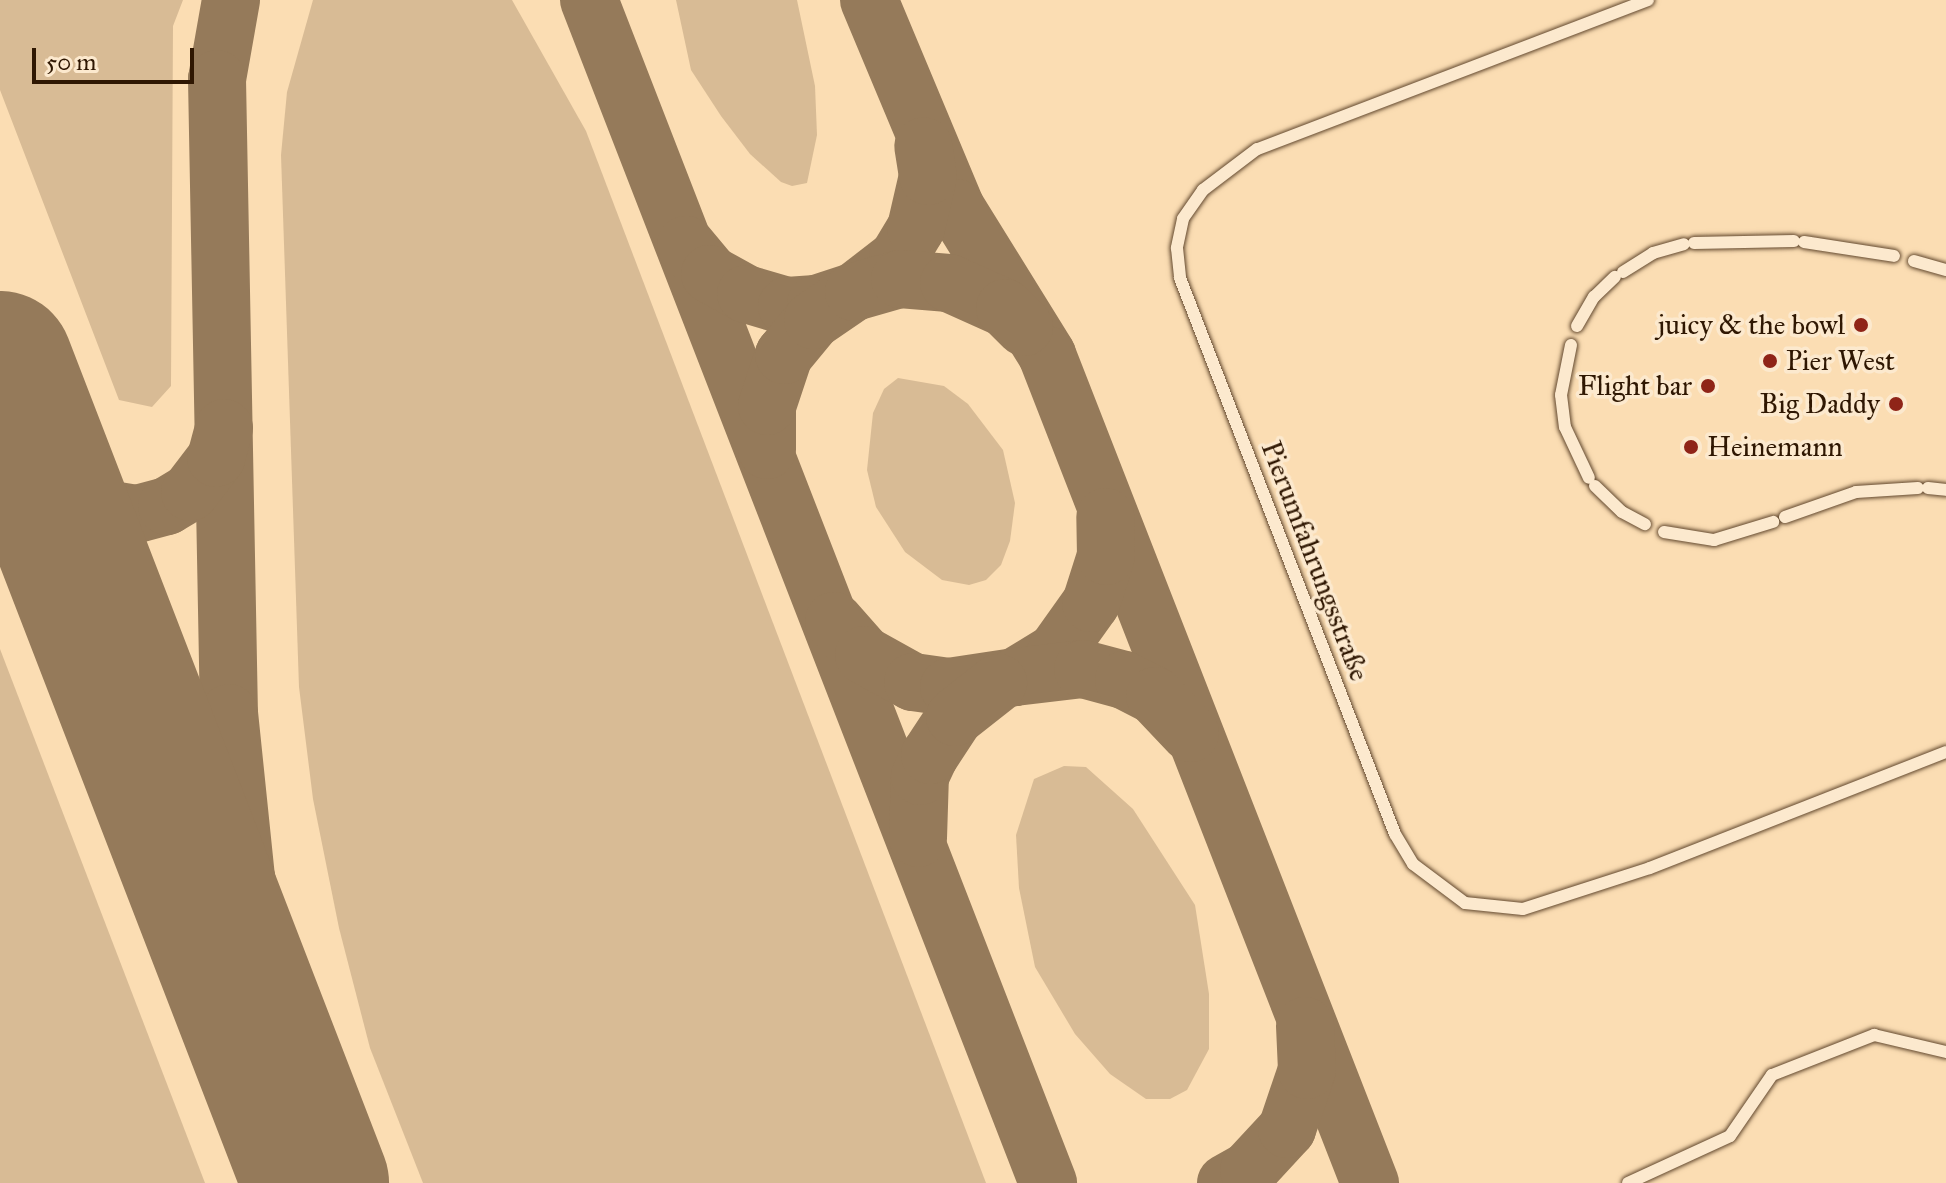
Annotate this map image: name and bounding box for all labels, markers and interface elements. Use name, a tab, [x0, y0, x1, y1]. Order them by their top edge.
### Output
scale bar	[36, 32, 198, 82]
text: 50 m	[46, 47, 96, 77]
place label: juicy & the bowl	[1658, 308, 1845, 342]
marker: juicy & the bowl	[1852, 316, 1870, 334]
place label: Pier West	[1786, 344, 1895, 378]
marker: Pier West	[1761, 352, 1779, 370]
place label: Flight bar	[1578, 369, 1692, 403]
marker: Flight bar	[1699, 377, 1717, 395]
place label: Big Daddy	[1760, 387, 1880, 421]
marker: Big Daddy	[1887, 395, 1905, 413]
place label: Heinemann	[1707, 430, 1843, 464]
street label: Pierumfahrungsstraße	[1254, 437, 1376, 685]
marker: Heinemann	[1682, 438, 1700, 456]

